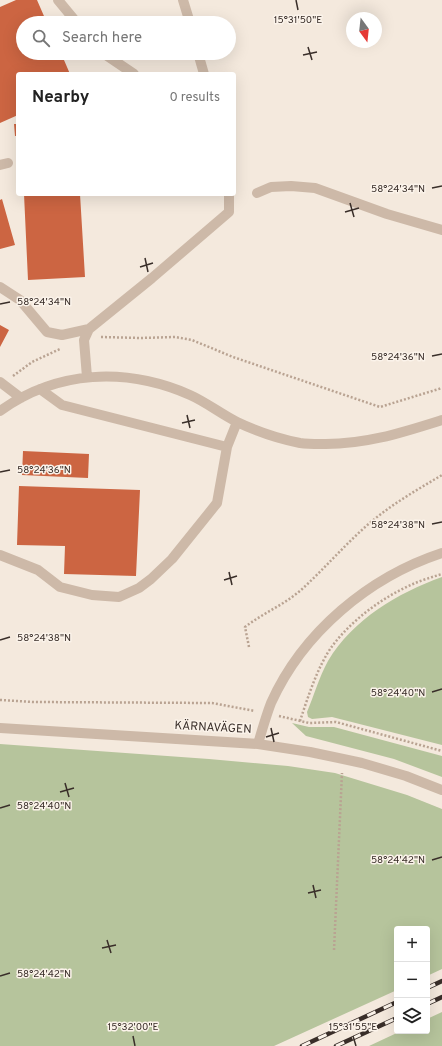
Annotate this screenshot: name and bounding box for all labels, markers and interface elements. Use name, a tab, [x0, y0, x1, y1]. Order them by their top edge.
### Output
north arrow	[346, 12, 382, 48]
text: 15°31'50"E	[274, 14, 322, 27]
search box	[16, 16, 236, 60]
icon: search	[30, 27, 52, 49]
text: Search here	[62, 29, 142, 48]
text: Nearby	[32, 87, 89, 109]
text: 0 results	[169, 90, 220, 106]
text: 58°24'34"N	[371, 183, 425, 196]
text: 58°24'34"N	[17, 296, 71, 309]
text: 58°24'36"N	[371, 351, 425, 364]
text: 58°24'36"N	[17, 464, 71, 477]
text: 58°24'38"N	[371, 519, 425, 532]
text: 58°24'38"N	[17, 632, 71, 645]
text: 58°24'40"N	[371, 687, 425, 700]
street label: KÄRNAVÄGEN	[174, 718, 252, 738]
text: 58°24'40"N	[17, 800, 71, 813]
text: 58°24'42"N	[371, 854, 425, 867]
map controls	[394, 926, 430, 1034]
button: +	[394, 926, 430, 962]
button: −	[394, 962, 430, 998]
text: 58°24'42"N	[17, 968, 71, 981]
button: layers	[394, 998, 430, 1034]
text: 15°32'00"E	[108, 1021, 158, 1034]
text: 15°31'55"E	[329, 1021, 377, 1034]

